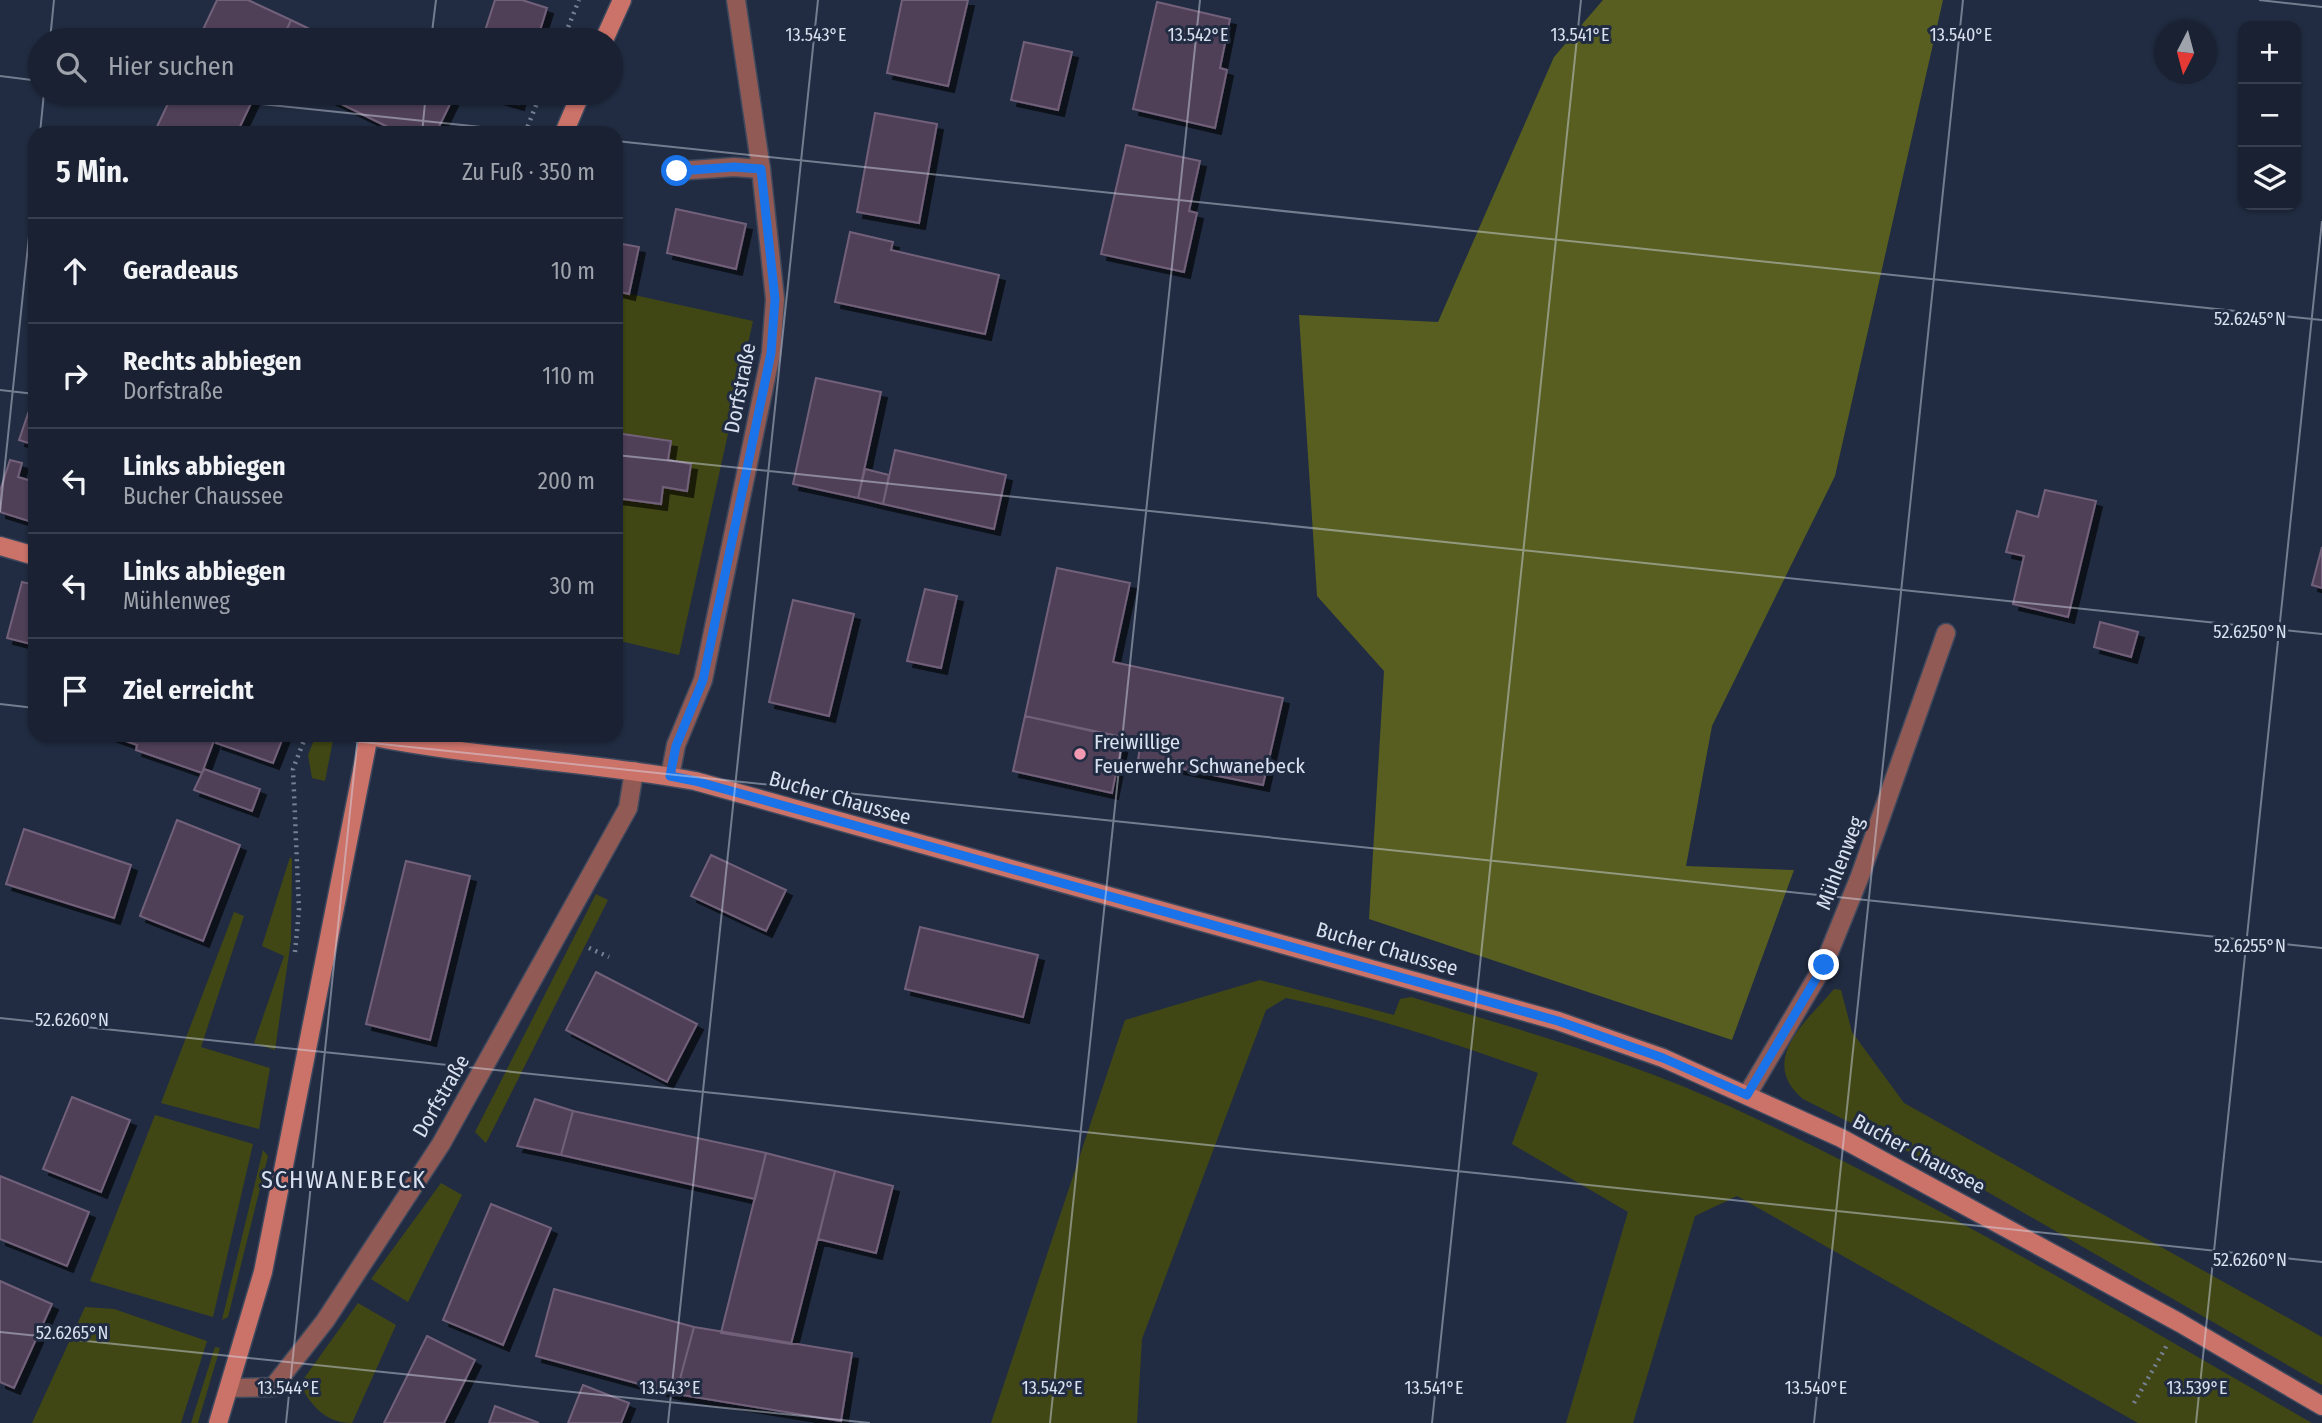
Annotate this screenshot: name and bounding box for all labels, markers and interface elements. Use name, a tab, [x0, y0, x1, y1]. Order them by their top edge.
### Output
north arrow	[2154, 21, 2217, 84]
map controls	[2238, 21, 2301, 210]
button: +	[2238, 21, 2301, 84]
text: 13.543°E	[786, 24, 846, 46]
text: 13.542°E	[1168, 24, 1228, 46]
text: 13.541°E	[1550, 24, 1610, 46]
text: 13.540°E	[1930, 24, 1992, 46]
search box	[28, 28, 623, 105]
icon: search	[52, 48, 90, 86]
text: Hier suchen	[108, 51, 234, 82]
button: −	[2238, 84, 2301, 147]
button: layers	[2238, 147, 2301, 210]
text: 5 Min.	[56, 154, 129, 190]
route start	[661, 155, 692, 186]
text: Zu Fuß · 350 m	[462, 158, 595, 186]
icon: ahead	[56, 252, 94, 290]
text: Geradeaus	[123, 255, 238, 286]
text: 10 m	[551, 257, 595, 285]
text: 52.6245°N	[2214, 308, 2286, 330]
street label: Dorfstraße	[719, 341, 761, 435]
text: Rechts abbiegen	[123, 346, 302, 377]
icon: right	[56, 357, 94, 395]
text: 110 m	[542, 362, 595, 390]
text: Dorfstraße	[123, 377, 223, 405]
text: Links abbiegen	[123, 451, 286, 482]
icon: left	[56, 462, 94, 500]
text: 200 m	[538, 467, 595, 495]
text: Bucher Chaussee	[123, 482, 283, 510]
text: Links abbiegen	[123, 556, 286, 587]
icon: left	[56, 567, 94, 605]
text: 30 m	[550, 572, 595, 600]
text: Mühlenweg	[123, 587, 230, 615]
text: 52.6250°N	[2213, 621, 2287, 643]
icon: arrive	[56, 672, 94, 710]
text: Ziel erreicht	[123, 675, 254, 706]
place label: Freiwillige Feuerwehr Schwanebeck	[1094, 729, 1305, 779]
marker: Freiwillige Feuerwehr Schwanebeck	[1072, 746, 1088, 762]
street label: Bucher Chaussee	[766, 765, 914, 831]
street label: Mühlenweg	[1810, 813, 1870, 913]
street label: Bucher Chaussee	[1313, 916, 1461, 982]
text: 52.6255°N	[2214, 935, 2286, 957]
route end	[1808, 949, 1839, 980]
text: 52.6260°N	[35, 1009, 109, 1031]
street label: Dorfstraße	[407, 1050, 475, 1142]
street label: Bucher Chaussee	[1848, 1108, 1990, 1200]
district label: SCHWANEBECK	[261, 1166, 427, 1194]
text: 52.6260°N	[2213, 1249, 2287, 1271]
text: 52.6265°N	[36, 1322, 108, 1344]
text: 13.544°E	[257, 1377, 319, 1399]
text: 13.543°E	[640, 1377, 700, 1399]
text: 13.542°E	[1022, 1377, 1082, 1399]
text: 13.541°E	[1404, 1377, 1464, 1399]
text: 13.540°E	[1785, 1377, 1847, 1399]
text: 13.539°E	[2167, 1377, 2227, 1399]

